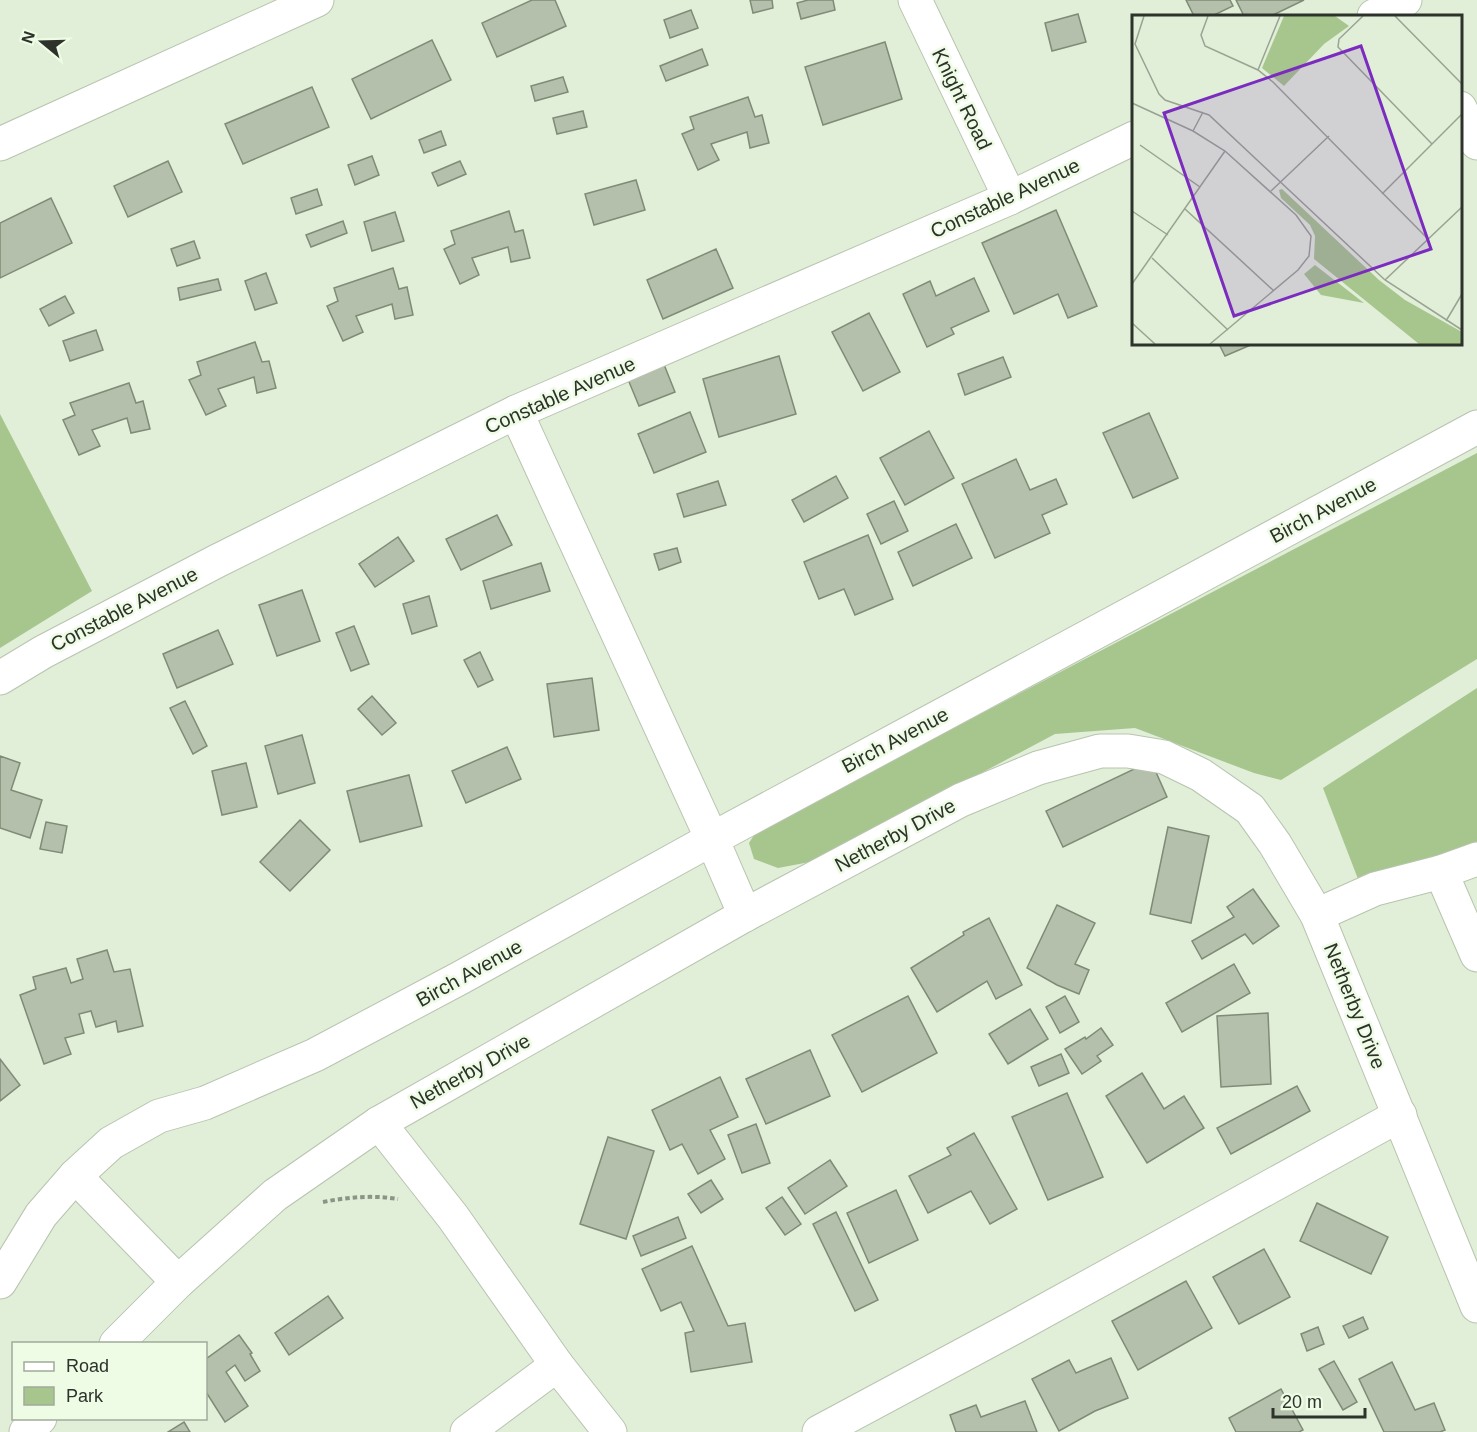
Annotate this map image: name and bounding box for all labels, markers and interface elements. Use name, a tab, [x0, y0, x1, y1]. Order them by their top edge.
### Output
north arrow	[12, 12, 72, 72]
inset map	[1132, 15, 1462, 345]
text: N	[18, 29, 38, 46]
street label: Knight Road	[928, 45, 996, 153]
street label: Constable Avenue	[927, 154, 1083, 242]
street label: Constable Avenue	[482, 352, 638, 438]
street label: Birch Avenue	[1266, 473, 1380, 547]
street label: Constable Avenue	[47, 562, 201, 656]
street label: Birch Avenue	[838, 703, 952, 777]
street label: Netherby Drive	[831, 794, 959, 876]
street label: Birch Avenue	[412, 935, 526, 1011]
street label: Netherby Drive	[1320, 940, 1390, 1072]
street label: Netherby Drive	[406, 1029, 534, 1113]
legend	[12, 1342, 207, 1420]
text: Road	[66, 1356, 109, 1376]
scale bar	[1273, 1381, 1364, 1419]
text: Park	[66, 1386, 104, 1406]
text: 20 m	[1282, 1392, 1322, 1412]

